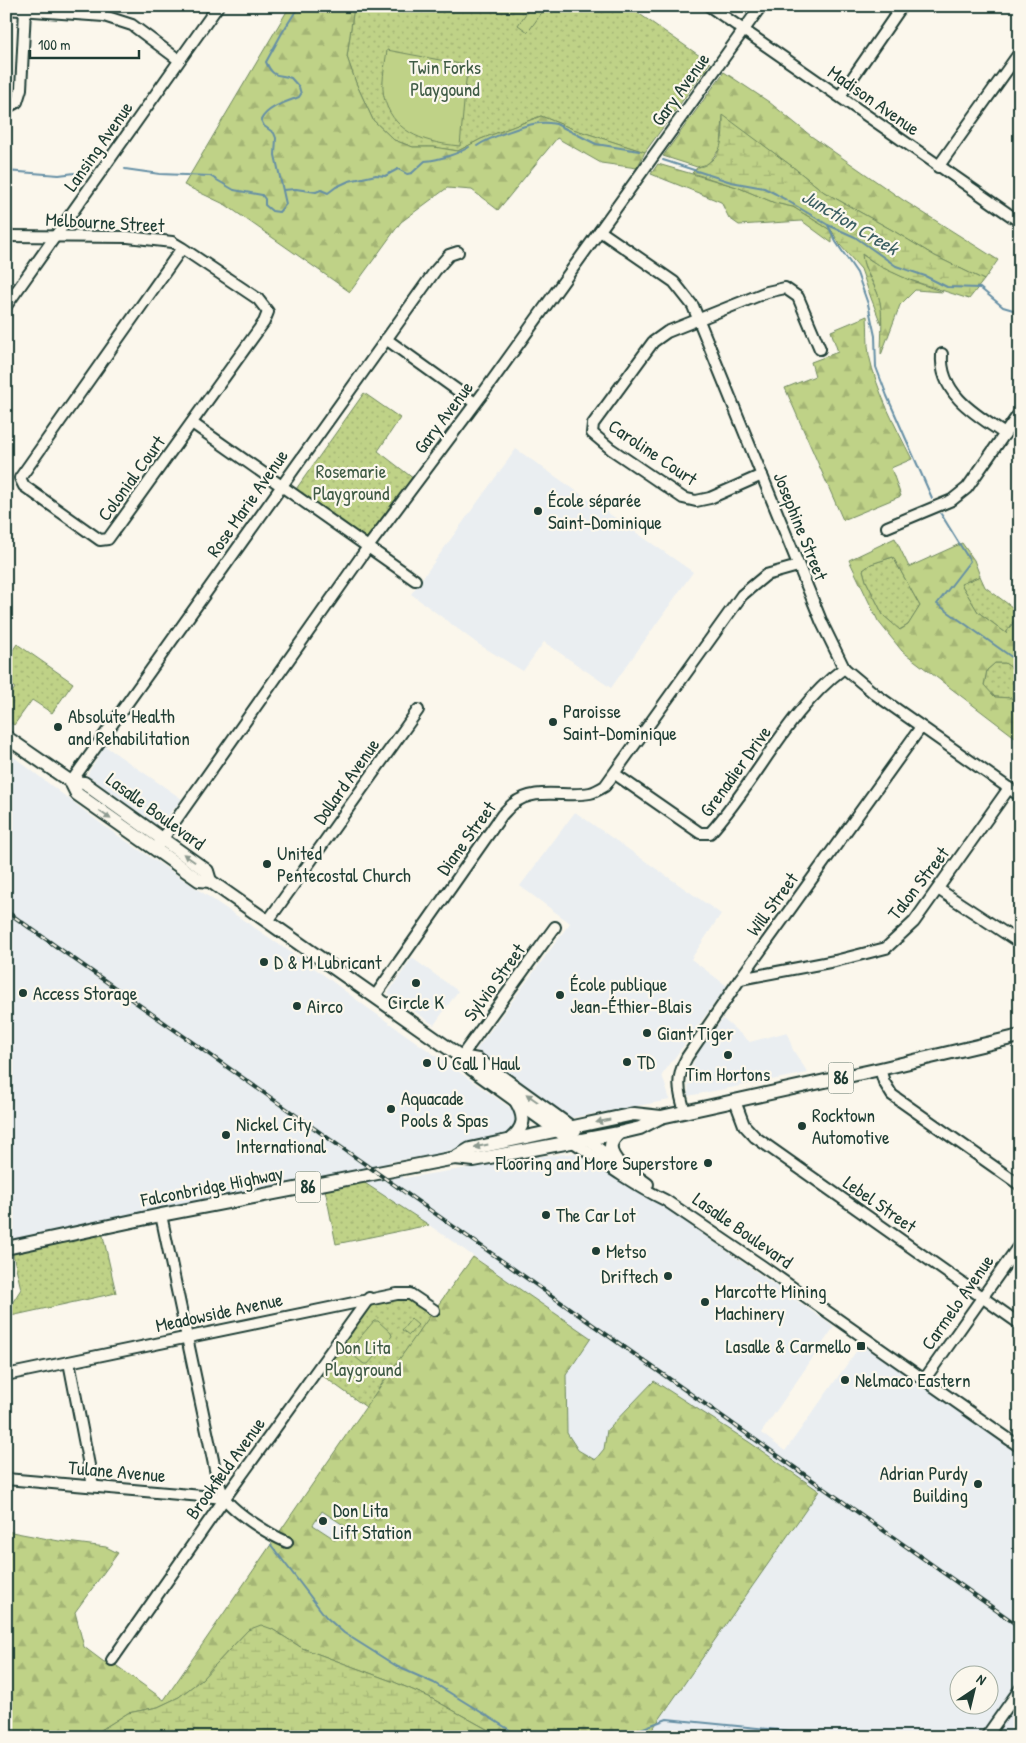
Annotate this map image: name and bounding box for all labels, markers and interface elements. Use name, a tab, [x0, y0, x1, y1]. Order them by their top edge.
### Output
scale bar	[30, 28, 139, 60]
text: 100 m	[38, 34, 71, 55]
street label: Gary Avenue	[645, 47, 716, 131]
park label: Twin Forks Playgound	[409, 54, 481, 102]
street label: Madison Avenue	[823, 59, 925, 141]
street label: Lansing Avenue	[57, 95, 139, 196]
water label: Junction Creek	[797, 182, 905, 262]
street label: Melbourne Street	[45, 206, 166, 238]
street label: Gary Avenue	[407, 375, 479, 459]
street label: Caroline Court	[603, 413, 703, 492]
street label: Colonial Court	[91, 430, 171, 526]
street label: Rose Marie Avenue	[200, 444, 294, 562]
park label: Rosemarie Playground	[313, 458, 390, 506]
street label: Josephine Street	[767, 468, 835, 584]
place label: École séparée Saint-Dominique	[548, 487, 662, 535]
marker: École séparée Saint-Dominique	[532, 505, 544, 517]
place label: Paroisse Saint-Dominique	[563, 698, 677, 746]
place label: Absolute Health and Rehabilitation	[68, 703, 190, 751]
marker: Paroisse Saint-Dominique	[547, 716, 559, 728]
street label: Grenadier Drive	[693, 720, 777, 822]
marker: Absolute Health and Rehabilitation	[52, 721, 64, 733]
street label: Dollard Avenue	[307, 732, 385, 829]
street label: Lasalle Boulevard	[101, 766, 211, 856]
street label: Diane Street	[430, 795, 502, 880]
one-way arrow	[98, 810, 112, 820]
place label: United Pentecostal Church	[277, 840, 411, 888]
street label: Talon Street	[881, 841, 955, 925]
one-way arrow	[183, 853, 196, 863]
marker: United Pentecostal Church	[261, 858, 273, 870]
street label: Will Street	[740, 867, 804, 941]
street label: Sylvio Street	[457, 938, 531, 1026]
place label: D & M Lubricant	[274, 949, 382, 975]
marker: D & M Lubricant	[258, 956, 270, 968]
place label: École publique Jean-Éthier-Blais	[570, 971, 692, 1019]
marker: Circle K	[410, 977, 422, 989]
place label: Access Storage	[33, 980, 138, 1006]
marker: Access Storage	[17, 987, 29, 999]
place label: Circle K	[388, 989, 444, 1015]
marker: École publique Jean-Éthier-Blais	[554, 989, 566, 1001]
place label: Airco	[307, 993, 343, 1019]
marker: Airco	[291, 1000, 303, 1012]
place label: Giant Tiger	[657, 1020, 734, 1046]
marker: Giant Tiger	[641, 1027, 653, 1039]
place label: TD	[637, 1049, 655, 1075]
marker: Tim Hortons	[722, 1049, 734, 1061]
place label: U Call I Haul	[437, 1050, 521, 1076]
marker: TD	[621, 1056, 633, 1068]
marker: U Call I Haul	[421, 1057, 433, 1069]
place label: Tim Hortons	[686, 1061, 770, 1087]
road number: 86	[828, 1062, 854, 1094]
place label: Aquacade Pools & Spas	[401, 1085, 488, 1133]
one-way arrow	[525, 1093, 539, 1103]
place label: Rocktown Automotive	[812, 1102, 890, 1150]
marker: Aquacade Pools & Spas	[385, 1103, 397, 1115]
place label: Nickel City International	[236, 1111, 327, 1159]
one-way arrow	[594, 1117, 610, 1125]
marker: Rocktown Automotive	[796, 1120, 808, 1132]
marker: Nickel City International	[220, 1129, 232, 1141]
one-way arrow	[473, 1143, 489, 1151]
place label: Flooring and More Superstore	[495, 1150, 698, 1176]
marker: Flooring and More Superstore	[702, 1157, 714, 1169]
street label: Falconbridge Highway	[138, 1159, 285, 1213]
street label: Lebel Street	[838, 1169, 922, 1239]
road number: 86	[296, 1172, 320, 1202]
street label: Lasalle Boulevard	[688, 1186, 799, 1274]
place label: The Car Lot	[556, 1202, 636, 1228]
marker: The Car Lot	[540, 1209, 552, 1221]
place label: Metso	[606, 1238, 647, 1264]
marker: Metso	[590, 1245, 602, 1257]
street label: Carmelo Avenue	[915, 1249, 1000, 1355]
place label: Driftech	[601, 1263, 658, 1289]
marker: Driftech	[662, 1270, 674, 1282]
place label: Marcotte Mining Machinery	[715, 1278, 827, 1326]
street label: Meadowside Avenue	[153, 1286, 285, 1338]
marker: Marcotte Mining Machinery	[699, 1296, 711, 1308]
place label: Lasalle & Carmello	[726, 1333, 851, 1359]
park label: Don Lita Playground	[325, 1334, 402, 1382]
marker: Lasalle & Carmello	[855, 1340, 867, 1352]
place label: Nelmaco Eastern	[855, 1367, 971, 1393]
marker: Nelmaco Eastern	[839, 1374, 851, 1386]
street label: Brookfield Avenue	[179, 1411, 271, 1524]
street label: Tulane Avenue	[67, 1454, 167, 1488]
place label: Adrian Purdy Building	[880, 1460, 968, 1508]
marker: Adrian Purdy Building	[972, 1478, 984, 1490]
place label: Don Lita Lift Station	[333, 1497, 412, 1545]
marker: Don Lita Lift Station	[317, 1515, 329, 1527]
north arrow	[948, 1666, 998, 1716]
text: N	[973, 1669, 991, 1689]

